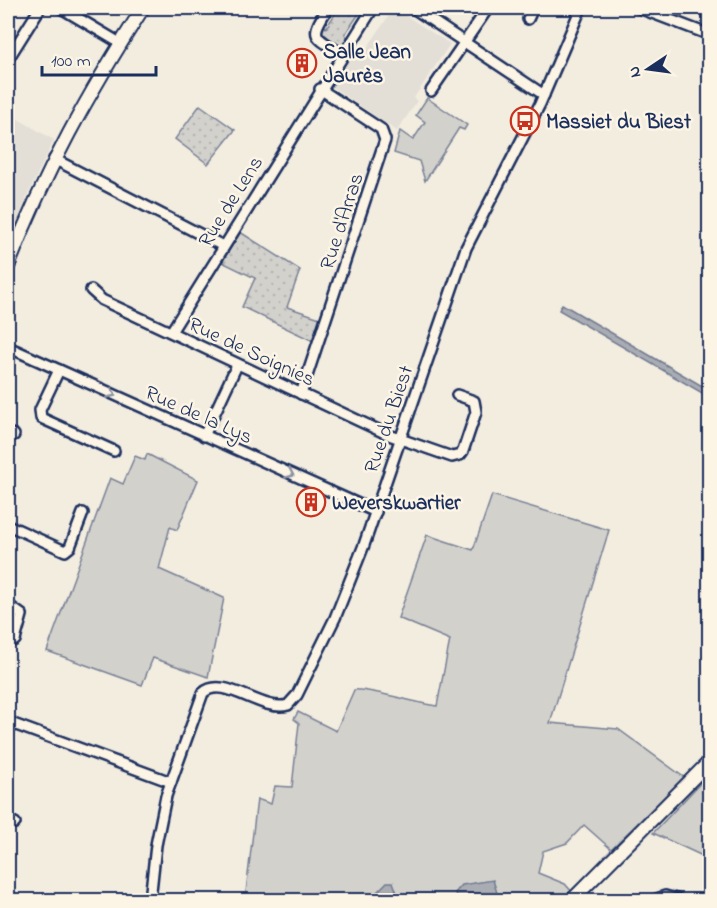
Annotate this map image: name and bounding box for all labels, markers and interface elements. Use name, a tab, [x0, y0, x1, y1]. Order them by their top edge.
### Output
place label: Salle Jean Jaurès	[323, 38, 411, 92]
scale bar	[42, 39, 156, 77]
north arrow	[618, 39, 678, 99]
building icon: Salle Jean Jaurès	[286, 47, 318, 79]
text: 100 m	[51, 49, 91, 75]
text: N	[622, 64, 648, 80]
bus stop icon: Massiet du Biest	[509, 105, 541, 137]
place label: Massiet du Biest	[546, 108, 692, 138]
street label: Rue de Lens	[192, 150, 272, 254]
street label: Rue d'Arras	[313, 169, 373, 274]
street label: Rue de Soignies	[182, 310, 319, 397]
street label: Rue du Biest	[357, 362, 422, 478]
street label: Rue de la Lys	[139, 379, 257, 455]
one-way arrow	[105, 387, 116, 399]
one-way arrow	[283, 467, 294, 479]
building icon: Weverskwartier	[295, 486, 327, 518]
place label: Weverskwartier	[332, 489, 461, 519]

